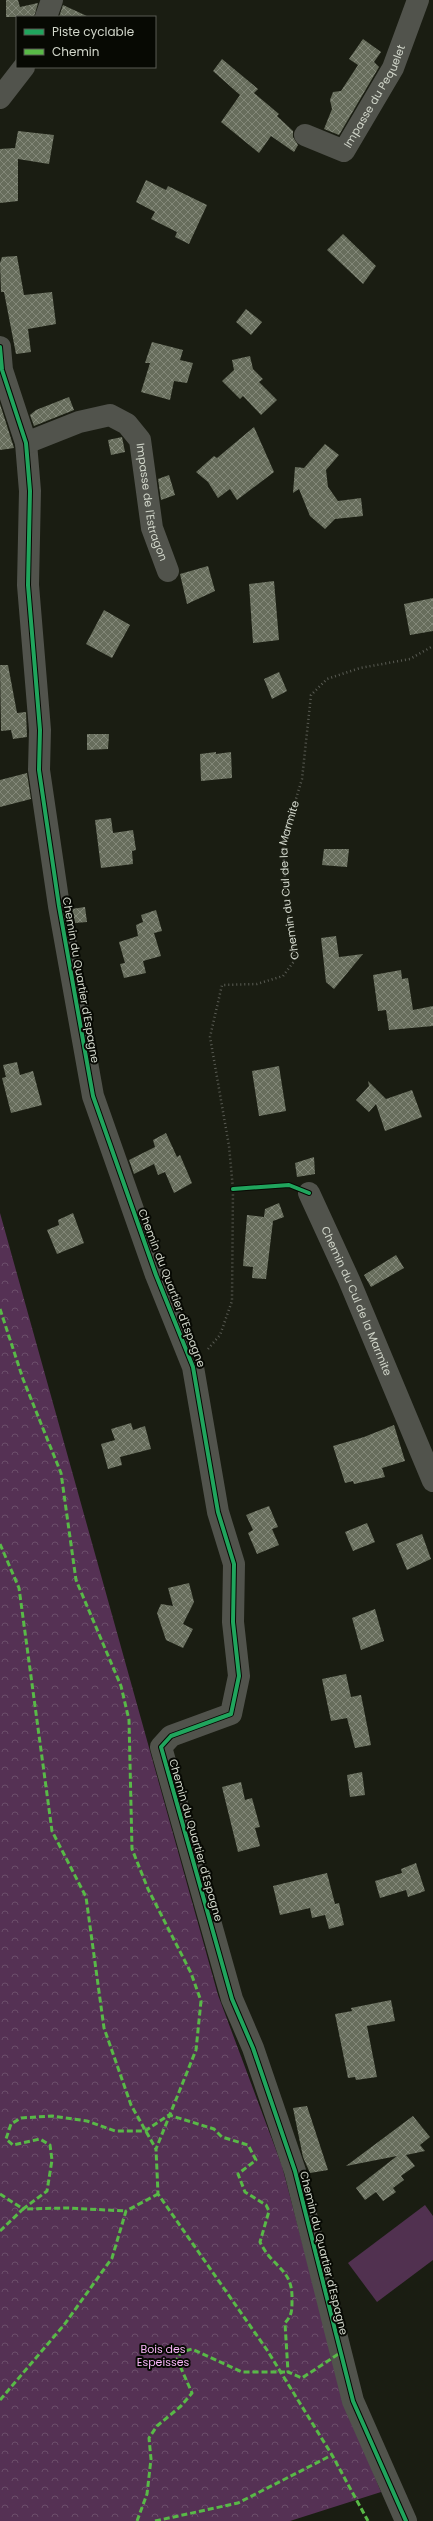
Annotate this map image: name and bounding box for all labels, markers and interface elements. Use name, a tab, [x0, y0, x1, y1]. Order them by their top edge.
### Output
legend	[16, 16, 156, 68]
text: Piste cyclable	[52, 23, 134, 40]
street label: Impasse du Pequelet	[340, 42, 409, 151]
text: Chemin	[52, 43, 99, 60]
street label: Impasse de l'Estragon	[133, 442, 172, 563]
street label: Chemin du Cul de la Marmite	[274, 798, 303, 961]
street label: Chemin du Quartier d'Espagne	[59, 896, 104, 1064]
street label: Chemin du Quartier d'Espagne	[134, 1207, 210, 1370]
street label: Chemin du Cul de la Marmite	[317, 1224, 396, 1378]
street label: Chemin du Quartier d'Espagne	[165, 1757, 227, 1923]
street label: Chemin du Quartier d'Espagne	[296, 2169, 352, 2337]
park label: Bois des Espeisses	[137, 2341, 189, 2370]

